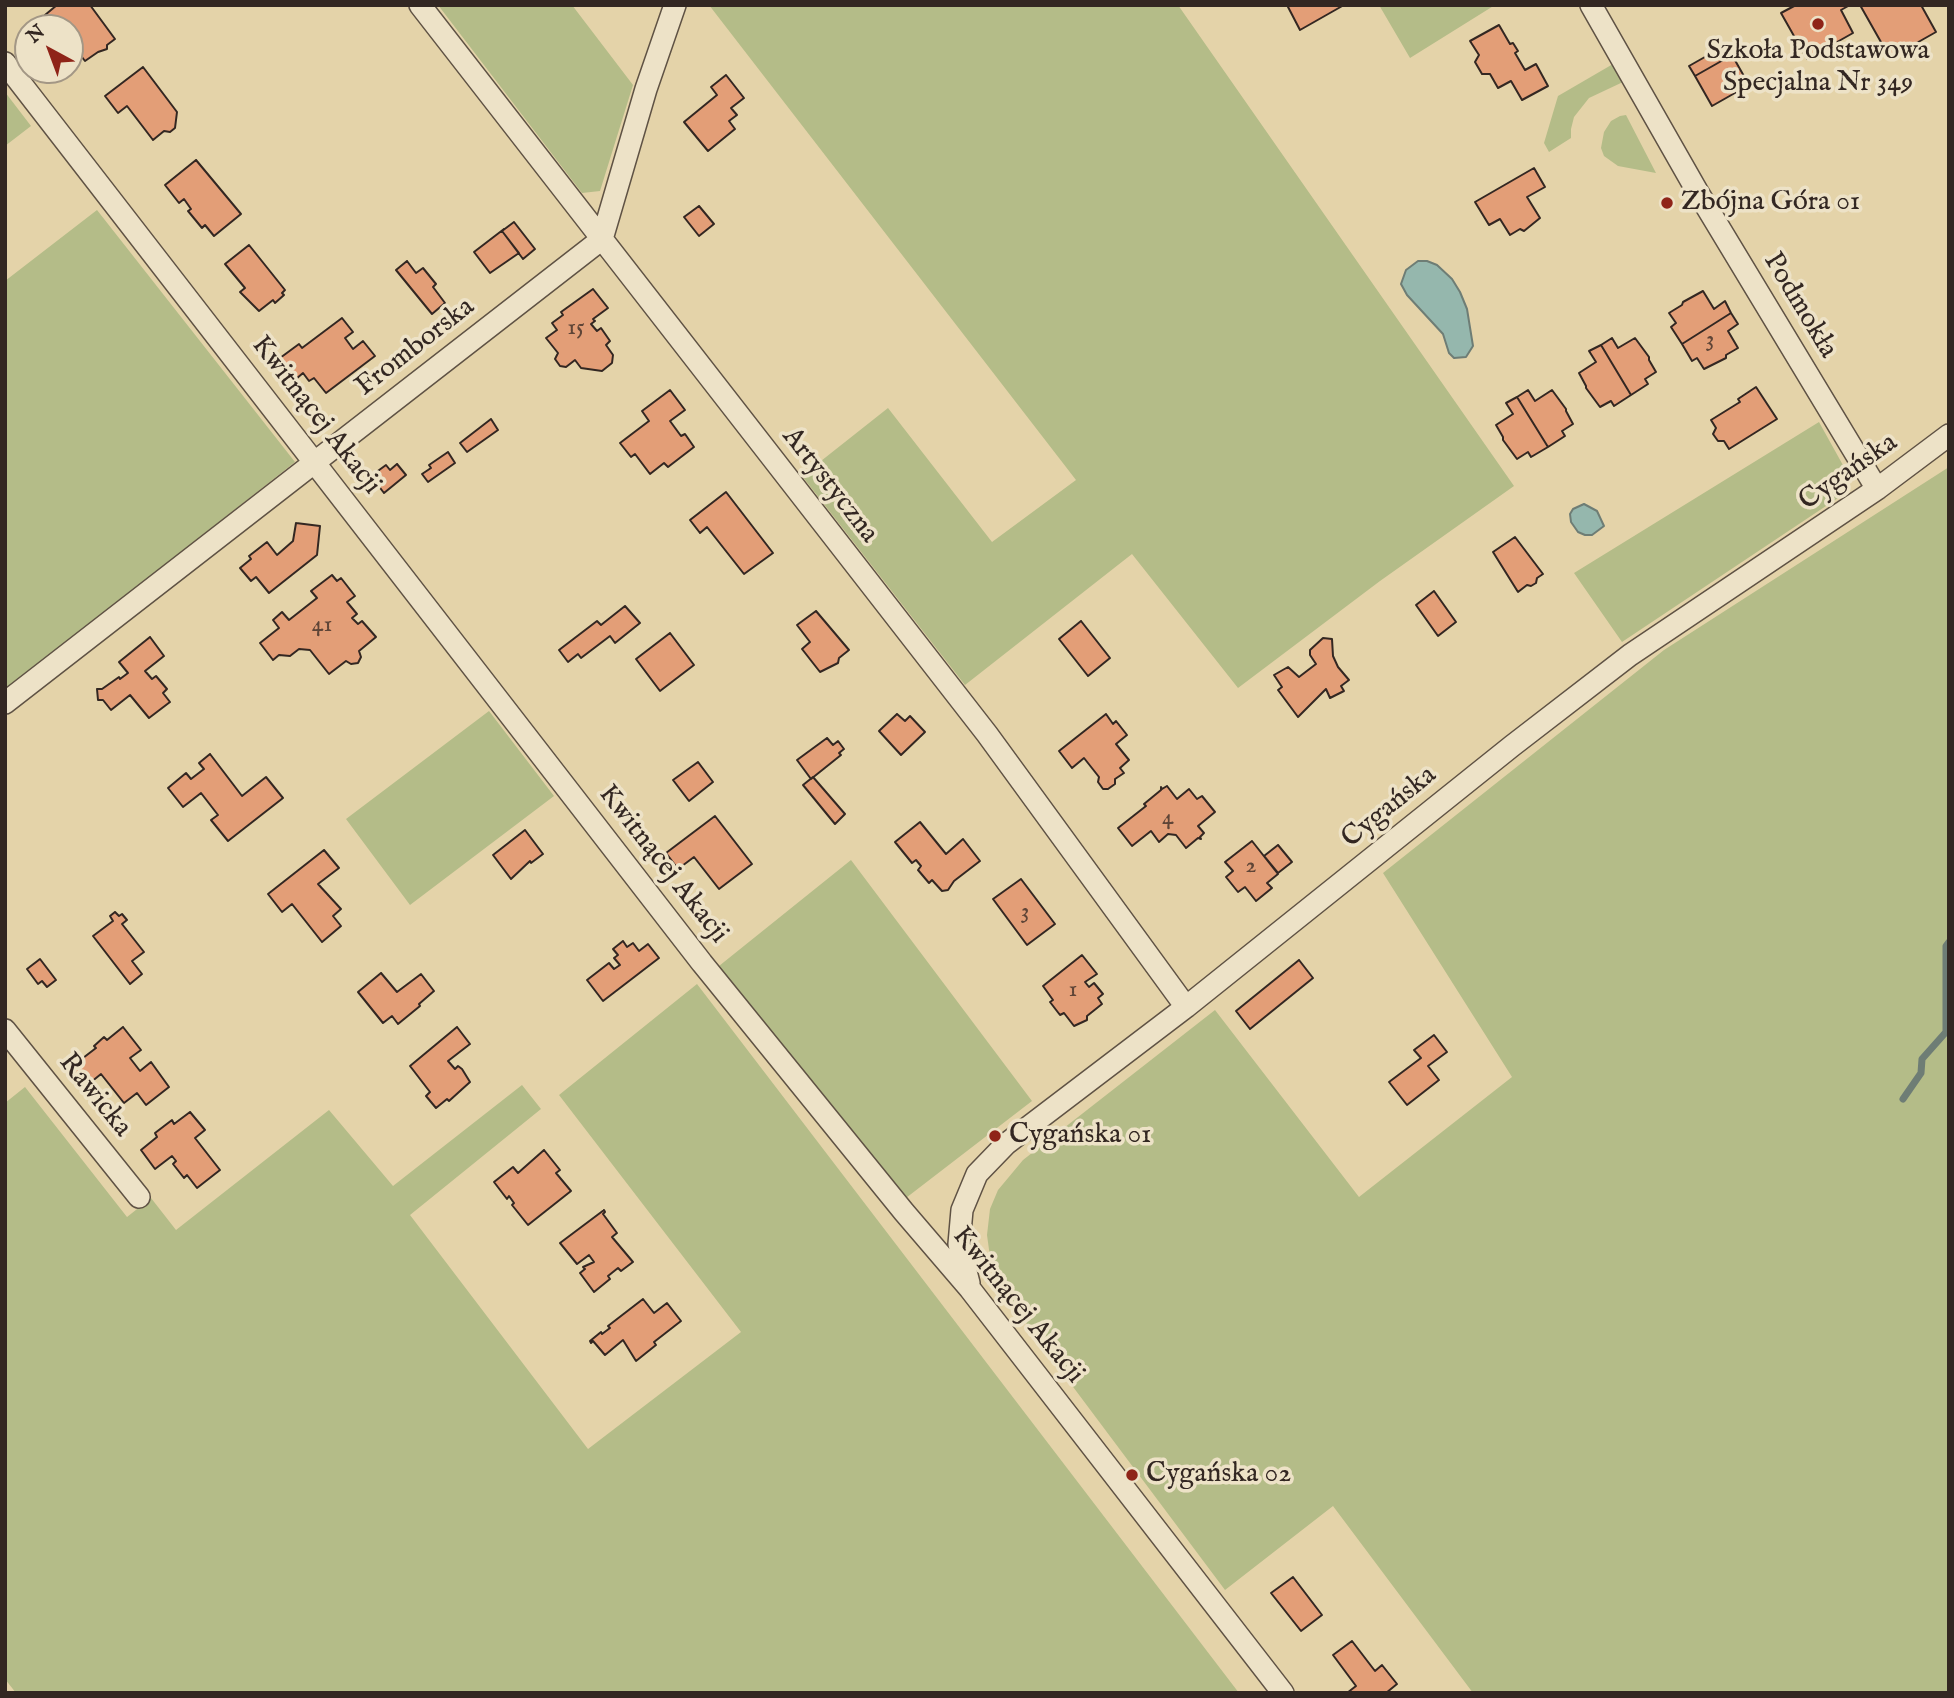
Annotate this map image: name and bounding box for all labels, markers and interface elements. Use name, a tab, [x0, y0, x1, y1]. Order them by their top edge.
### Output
north arrow	[14, 14, 84, 84]
marker: Szkoła Podstawowa Specjalna Nr 349	[1810, 16, 1826, 32]
text: N	[22, 20, 51, 49]
place label: Szkoła Podstawowa Specjalna Nr 349	[1706, 35, 1930, 101]
place label: Zbójna Góra 01	[1681, 186, 1860, 220]
marker: Zbójna Góra 01	[1659, 195, 1675, 211]
street label: Podmokła	[1754, 247, 1844, 365]
street label: Fromborska	[350, 291, 482, 405]
house number: 15	[567, 315, 585, 343]
house number: 3	[1706, 327, 1714, 355]
street label: Kwitnącej Akacji	[243, 330, 387, 502]
street label: Artystyczna	[773, 422, 885, 550]
street label: Cygańska	[1793, 427, 1905, 519]
house number: 41	[312, 612, 332, 640]
street label: Cygańska	[1336, 760, 1444, 856]
street label: Kwitnącej Akacji	[590, 779, 734, 951]
house number: 4	[1162, 805, 1174, 833]
house number: 2	[1245, 853, 1257, 881]
house number: 3	[1021, 899, 1029, 927]
house number: 1	[1069, 977, 1077, 1005]
street label: Rawicka	[50, 1047, 138, 1145]
place label: Cygańska 01	[1009, 1119, 1152, 1153]
marker: Cygańska 01	[987, 1128, 1003, 1144]
street label: Kwitnącej Akacji	[944, 1221, 1090, 1391]
place label: Cygańska 02	[1146, 1458, 1291, 1492]
marker: Cygańska 02	[1124, 1467, 1140, 1483]

